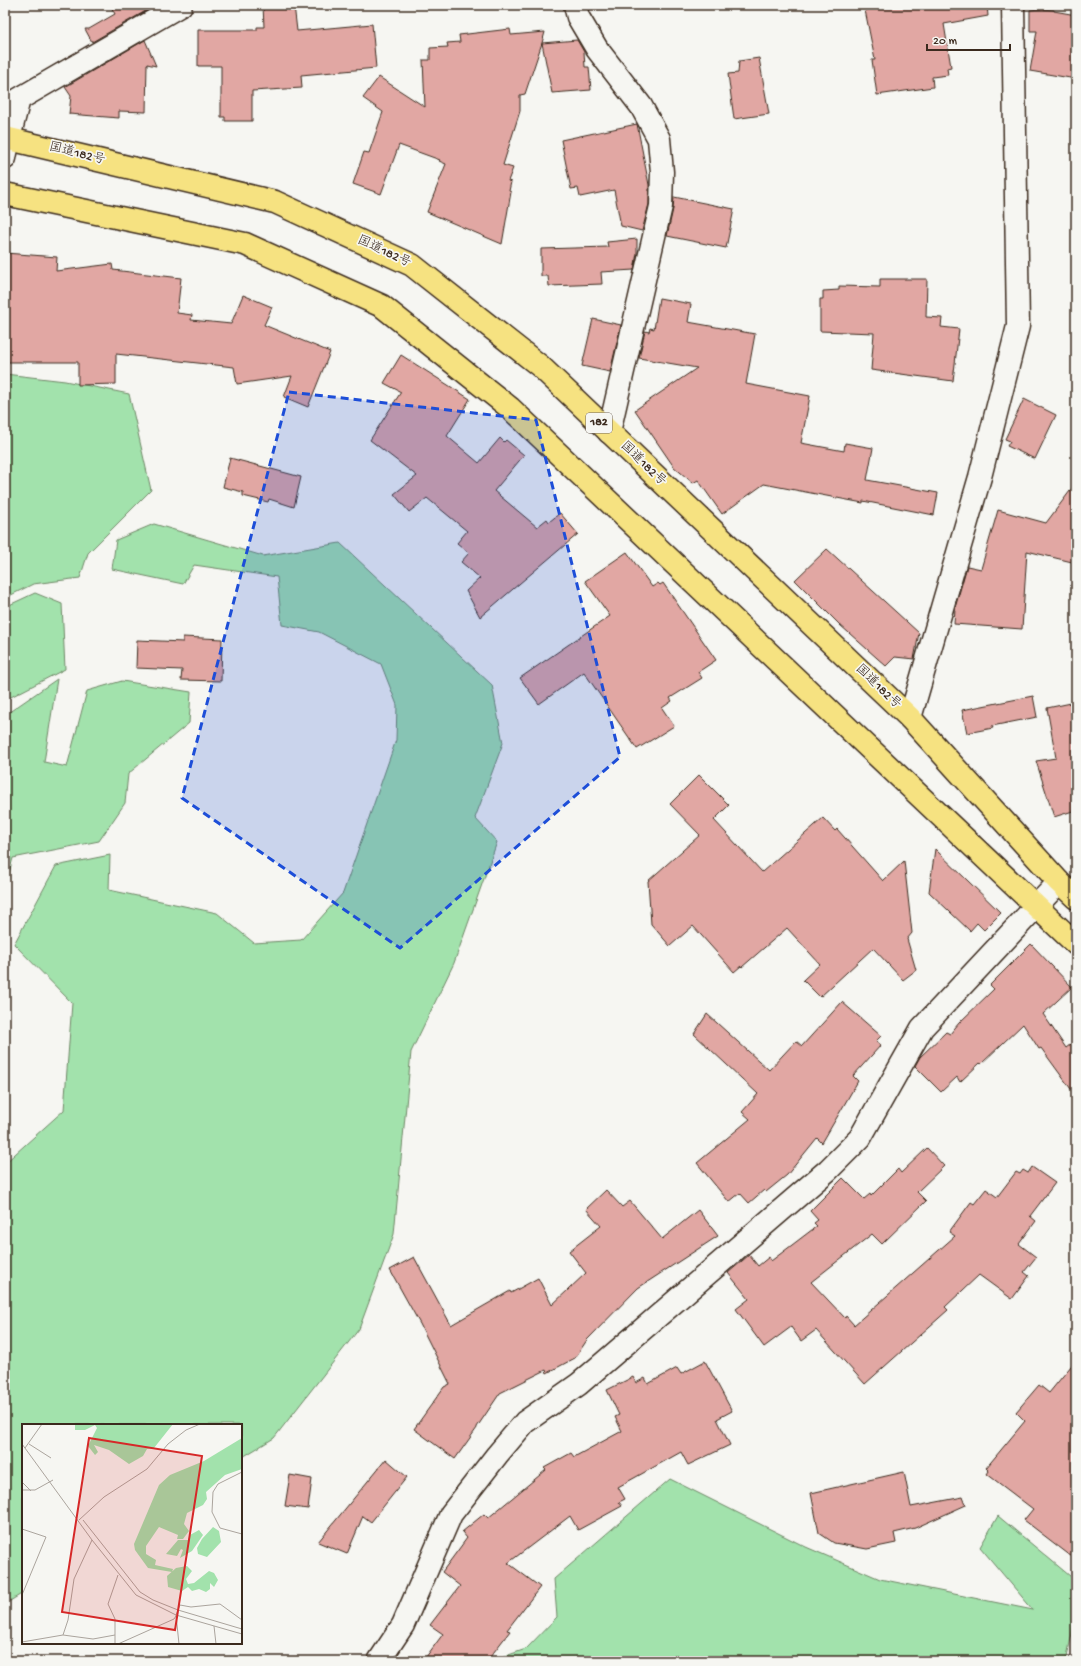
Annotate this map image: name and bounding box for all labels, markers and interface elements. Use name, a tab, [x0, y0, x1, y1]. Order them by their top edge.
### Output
scale bar	[927, 26, 1010, 52]
text: 20 m	[933, 35, 958, 49]
street label: 国道182号	[47, 139, 107, 168]
street label: 国道182号	[355, 232, 414, 271]
road number: 182	[586, 413, 612, 433]
street label: 国道182号	[617, 438, 670, 489]
street label: 国道182号	[852, 661, 905, 712]
inset map	[22, 1424, 242, 1644]

